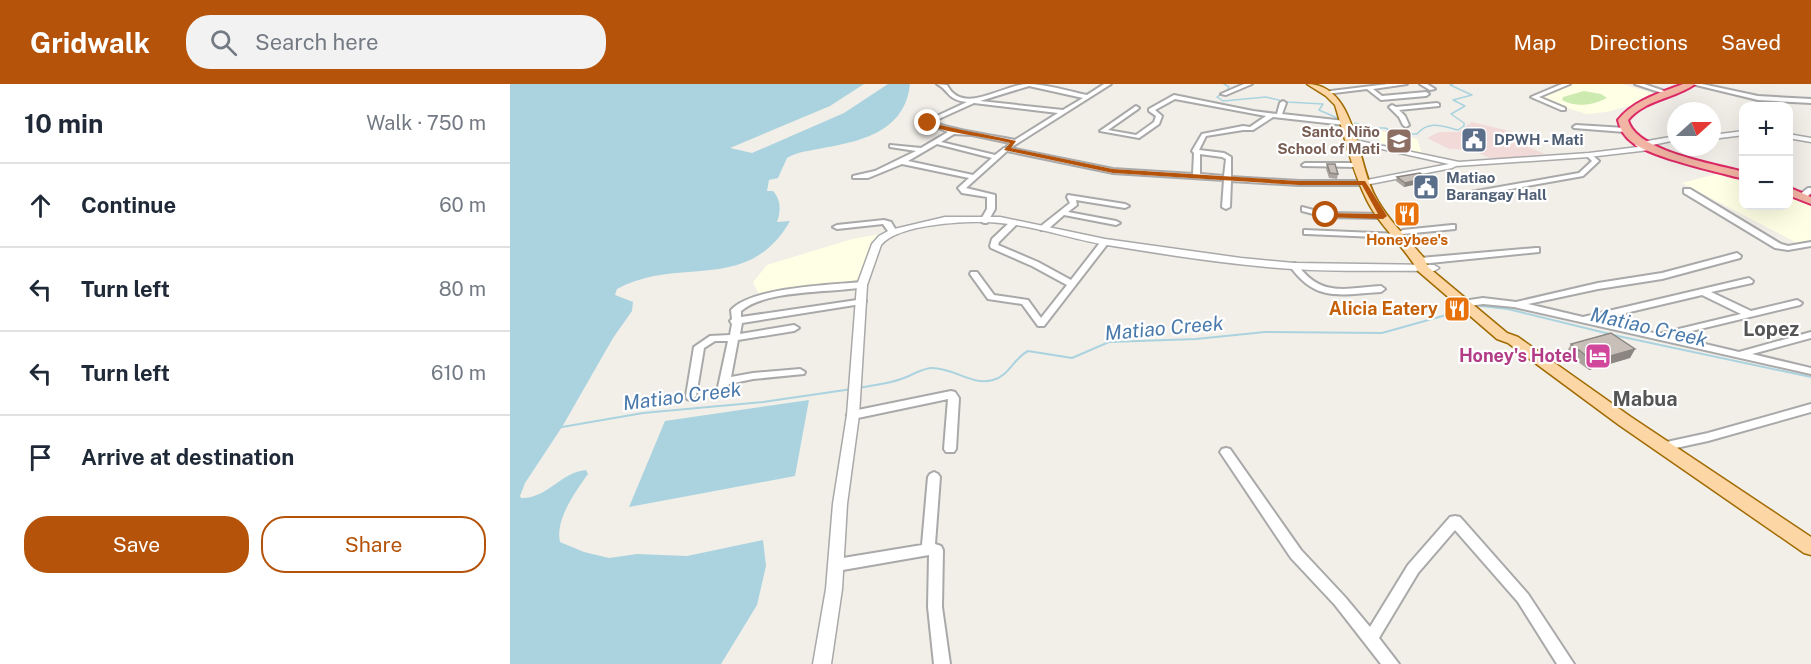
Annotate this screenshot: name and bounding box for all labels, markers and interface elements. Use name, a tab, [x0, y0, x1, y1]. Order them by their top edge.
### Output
search box	[186, 15, 606, 69]
text: Gridwalk	[30, 26, 150, 59]
icon: search	[207, 26, 240, 59]
text: Search here	[255, 29, 379, 55]
text: Map	[1514, 30, 1556, 55]
text: Directions	[1589, 30, 1688, 55]
text: Saved	[1721, 30, 1781, 55]
north arrow	[1667, 102, 1721, 156]
map controls	[1739, 102, 1793, 210]
button: +	[1739, 102, 1793, 156]
text: 10 min	[24, 108, 103, 139]
route end	[914, 109, 940, 135]
text: Walk · 750 m	[366, 111, 486, 135]
place label: Santo Niño School of Mati	[1277, 123, 1380, 157]
public building icon: DPWH - Mati	[1459, 125, 1489, 155]
school or university icon: Santo Niño School of Mati	[1384, 126, 1414, 156]
place label: DPWH - Mati	[1494, 131, 1584, 148]
button: −	[1739, 156, 1793, 210]
place label: Matiao Barangay Hall	[1446, 169, 1547, 203]
public building icon: Matiao Barangay Hall	[1411, 172, 1441, 202]
icon: ahead	[24, 189, 57, 222]
text: Continue	[81, 192, 176, 218]
text: 60 m	[439, 193, 486, 217]
restaurant icon: Honeybee's	[1392, 199, 1422, 229]
route start	[1312, 201, 1338, 227]
place label: Honeybee's	[1366, 231, 1448, 248]
icon: left	[24, 273, 57, 306]
text: Turn left	[81, 276, 170, 302]
text: 80 m	[439, 277, 486, 301]
restaurant icon: Alicia Eatery	[1442, 294, 1472, 324]
place label: Alicia Eatery	[1329, 298, 1438, 319]
water label: Matiao Creek	[1588, 302, 1710, 352]
water label: Matiao Creek	[1104, 311, 1225, 345]
district label: Lopez	[1743, 317, 1799, 341]
hotel icon: Honey's Hotel	[1583, 341, 1613, 371]
place label: Honey's Hotel	[1459, 345, 1578, 366]
icon: left	[24, 357, 57, 390]
text: Turn left	[81, 360, 170, 386]
text: 610 m	[431, 361, 486, 385]
water label: Matiao Creek	[621, 377, 743, 415]
district label: Mabua	[1613, 387, 1677, 411]
icon: arrive	[24, 441, 57, 474]
text: Arrive at destination	[81, 444, 294, 470]
button: Save	[24, 516, 249, 573]
button: Share	[261, 516, 486, 573]

